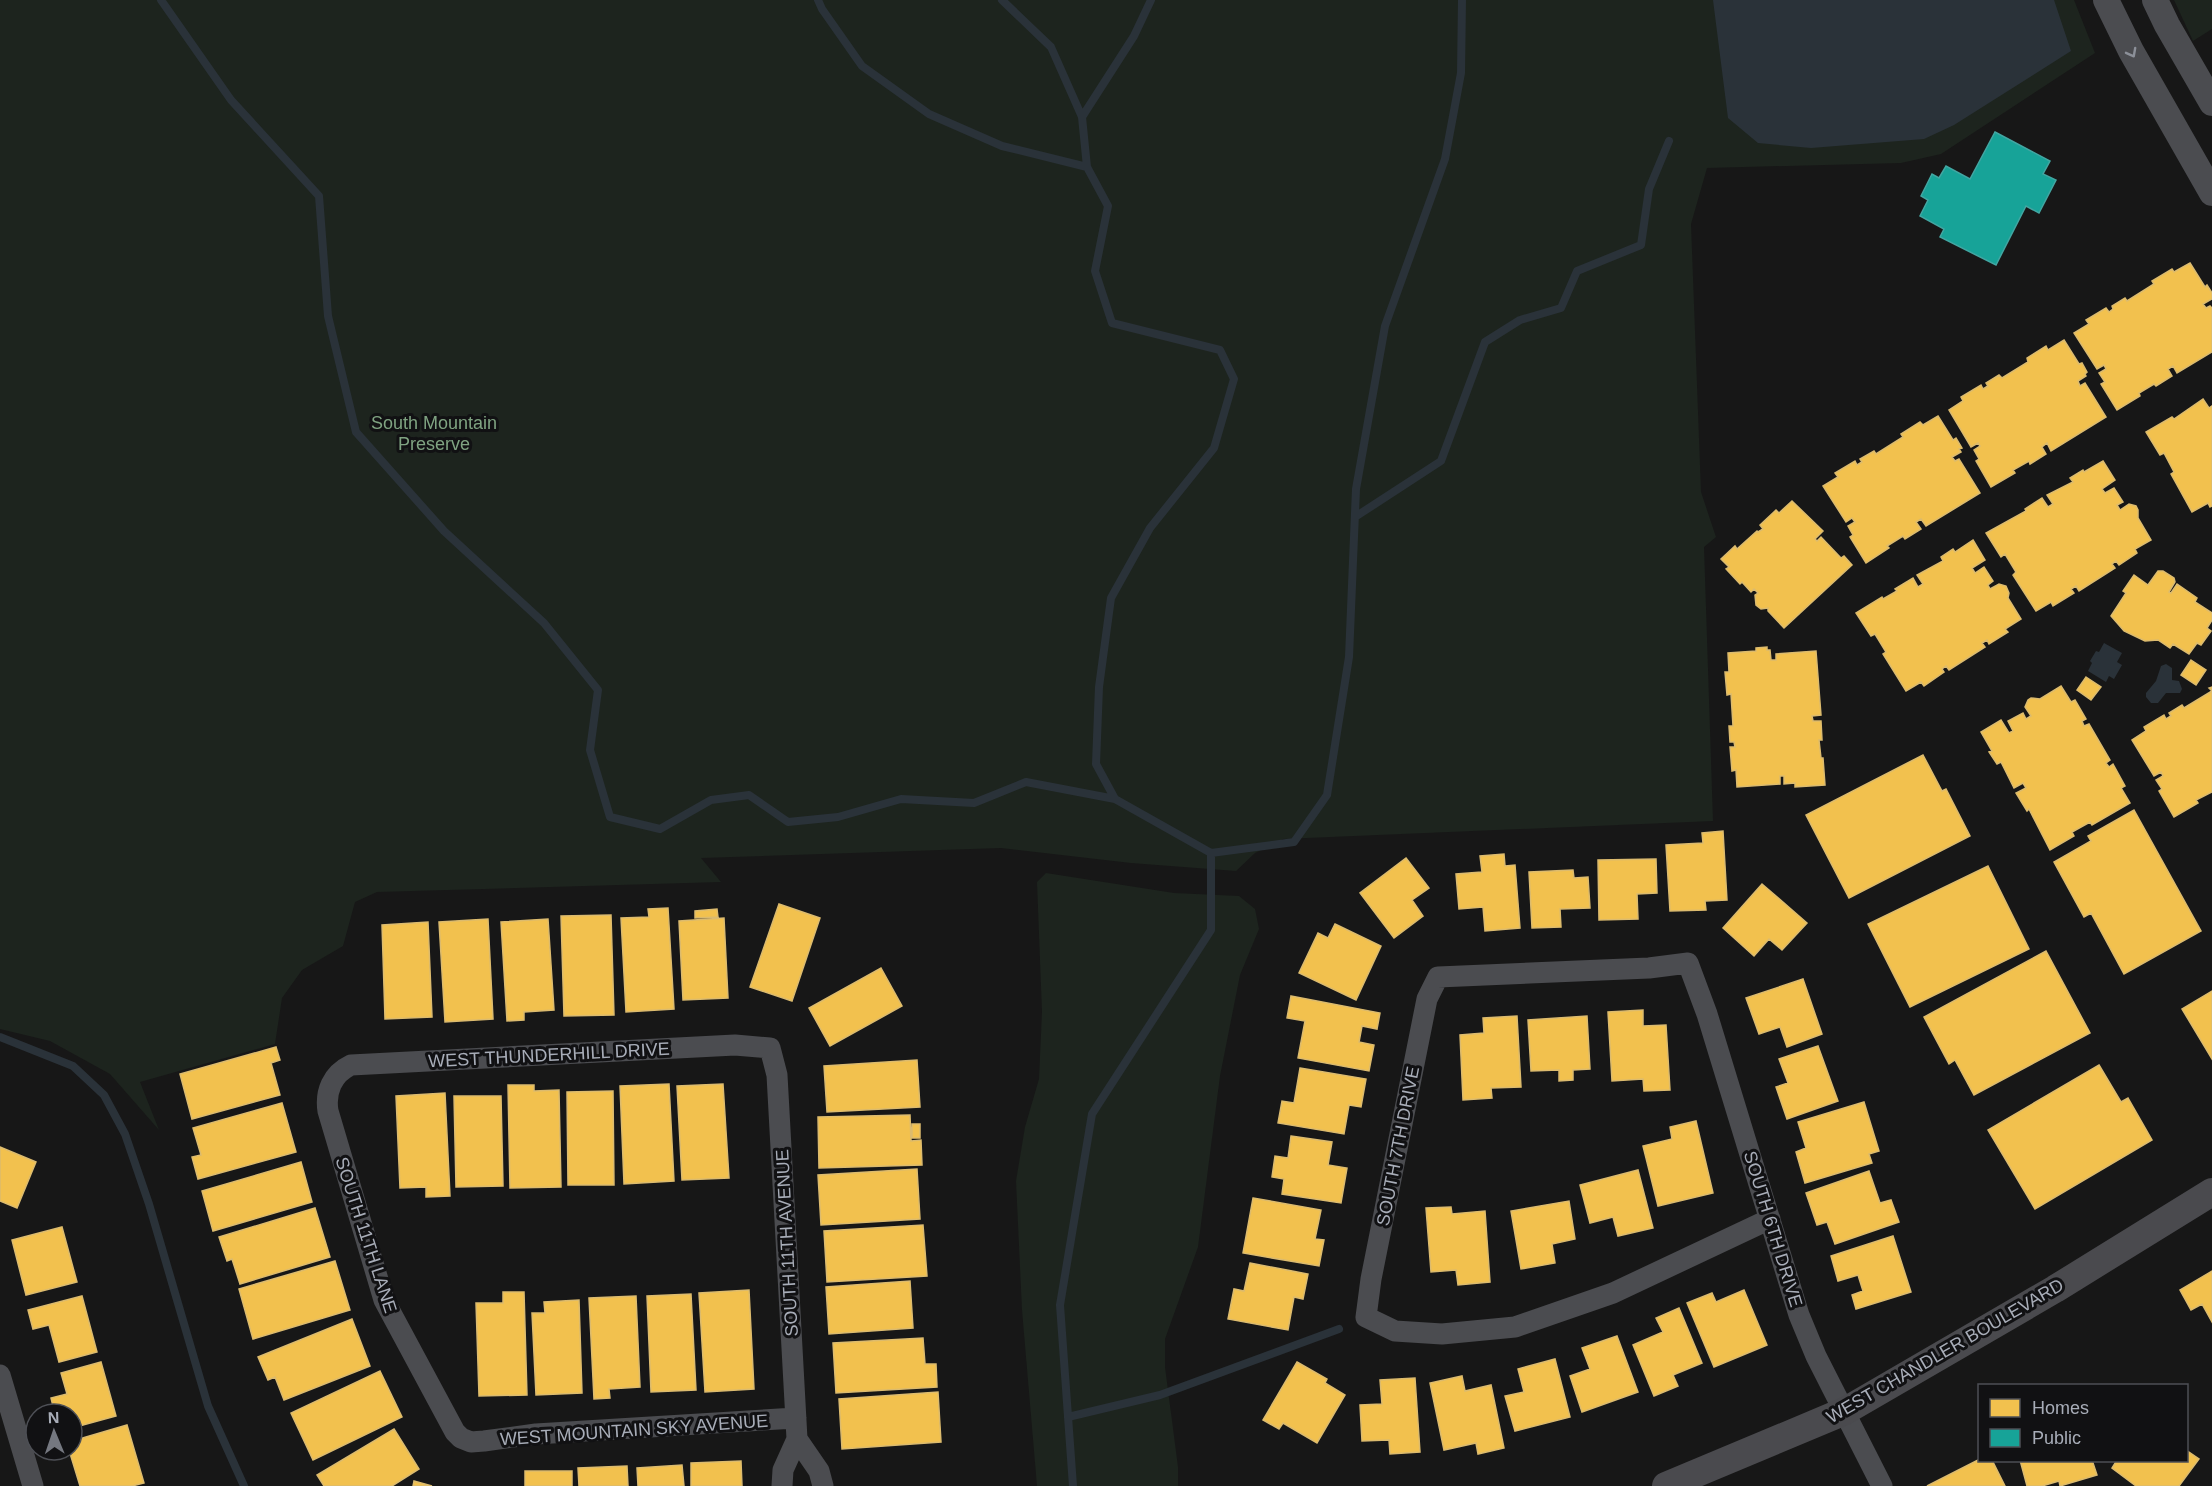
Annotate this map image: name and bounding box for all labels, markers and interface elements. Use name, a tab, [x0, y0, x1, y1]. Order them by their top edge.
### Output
one-way arrow	[2125, 46, 2136, 57]
park label: South Mountain Preserve	[371, 413, 497, 454]
street label: WEST THUNDERHILL DRIVE	[428, 1039, 670, 1071]
street label: SOUTH 7TH DRIVE	[1373, 1065, 1423, 1227]
street label: SOUTH 11TH AVENUE	[772, 1149, 802, 1337]
street label: SOUTH 6TH DRIVE	[1740, 1149, 1806, 1309]
street label: SOUTH 11TH LANE	[331, 1155, 401, 1315]
street label: WEST CHANDLER BOULEVARD	[1823, 1275, 2067, 1427]
legend	[1978, 1384, 2188, 1462]
text: Homes	[2032, 1398, 2089, 1418]
north arrow	[24, 1402, 84, 1462]
text: N	[47, 1409, 60, 1426]
street label: WEST MOUNTAIN SKY AVENUE	[499, 1411, 769, 1449]
text: Public	[2032, 1428, 2081, 1448]

